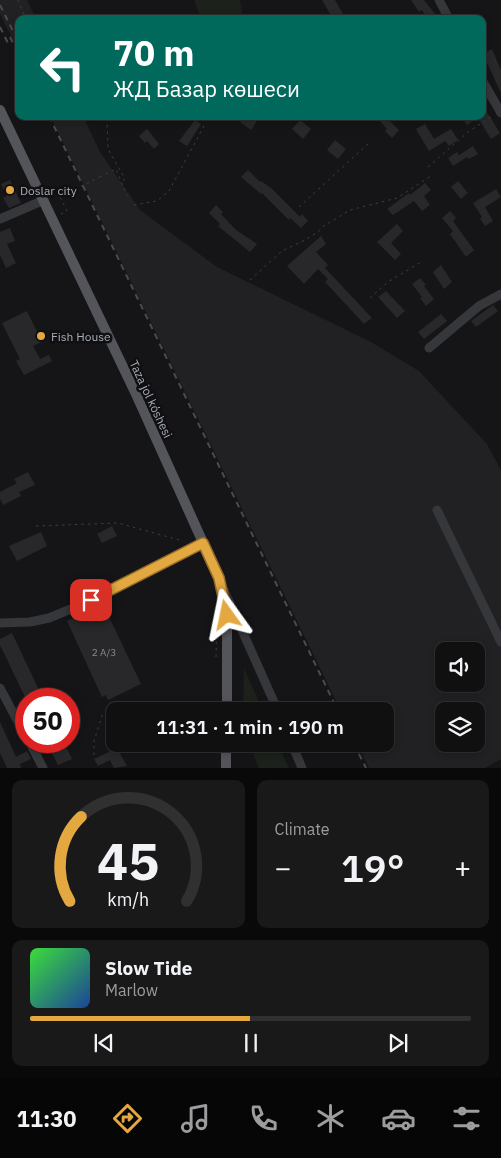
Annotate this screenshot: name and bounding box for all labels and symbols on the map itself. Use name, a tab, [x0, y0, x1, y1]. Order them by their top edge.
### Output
place label: Doslar city	[20, 183, 77, 198]
marker: Doslar city	[4, 184, 16, 196]
place label: Fish House	[51, 329, 111, 344]
marker: Fish House	[35, 330, 47, 342]
street label: Taza jol kóshesi	[126, 358, 176, 440]
pin	[70, 579, 112, 621]
position arrow	[200, 588, 252, 640]
house number: 2 А/3	[92, 646, 116, 659]
speed limit sign: 50	[15, 688, 80, 753]

